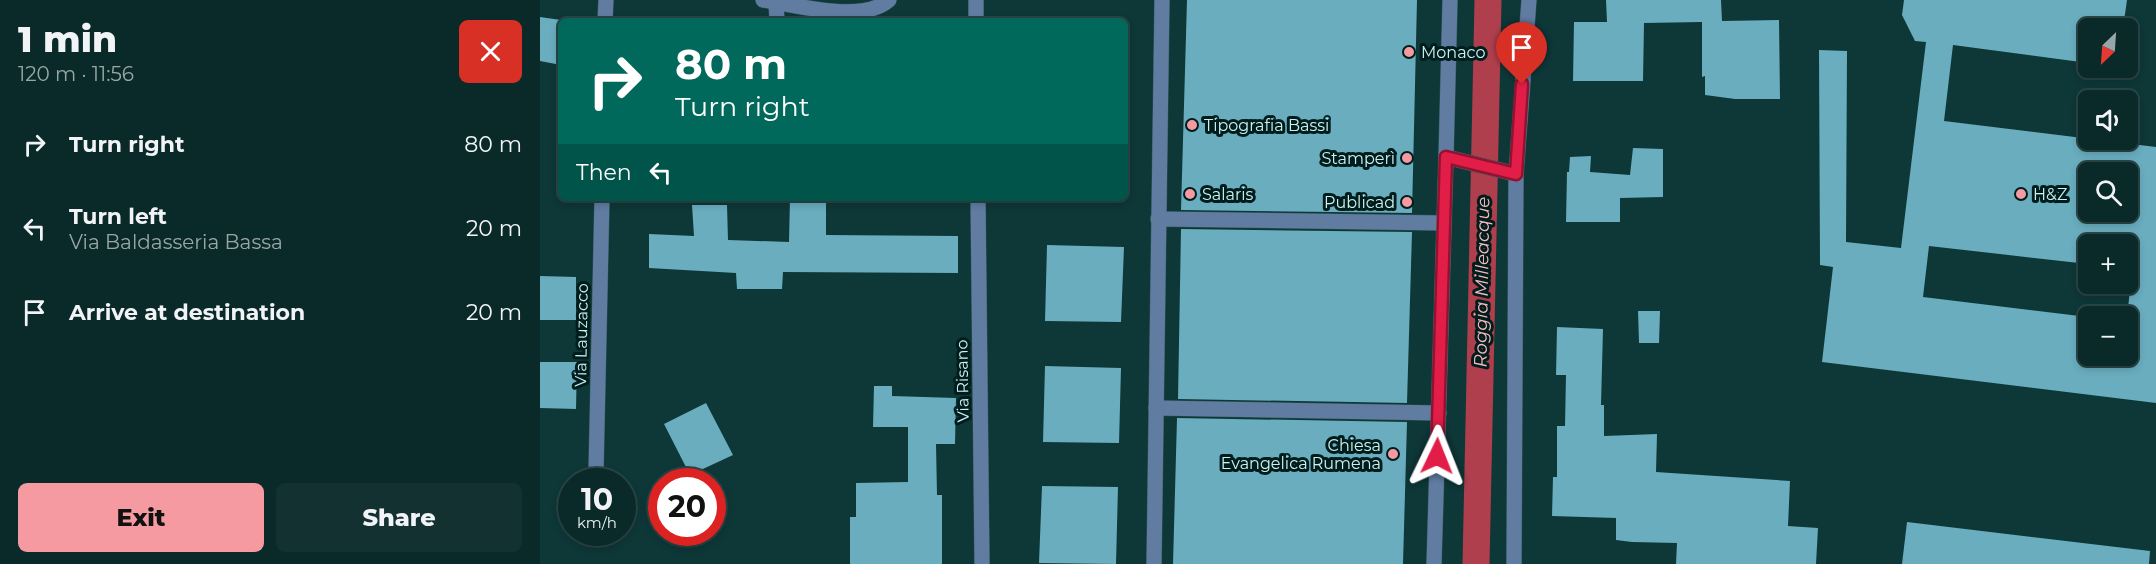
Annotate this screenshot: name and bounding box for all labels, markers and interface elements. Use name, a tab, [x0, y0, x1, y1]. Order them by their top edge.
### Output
text: 1 min	[18, 17, 117, 61]
north arrow	[2078, 18, 2138, 78]
map controls	[2078, 18, 2138, 366]
button: close	[459, 20, 522, 83]
pin	[1496, 22, 1547, 84]
icon: arrive	[1505, 31, 1538, 64]
text: 80 m	[675, 38, 787, 90]
icon: right	[576, 42, 654, 120]
place label: Monaco	[1421, 43, 1485, 62]
marker: Monaco	[1402, 45, 1416, 59]
text: 120 m · 11:56	[18, 62, 134, 86]
text: Turn right	[675, 90, 810, 123]
button: sound	[2078, 90, 2138, 150]
place label: Tipografia Bassi	[1204, 116, 1329, 135]
marker: Tipografia Bassi	[1185, 118, 1199, 132]
icon: right	[18, 128, 51, 161]
text: Turn right	[69, 131, 184, 158]
text: 80 m	[464, 131, 522, 158]
place label: Stamperì	[1321, 149, 1395, 168]
marker: Stamperì	[1400, 151, 1414, 165]
icon: left	[644, 156, 677, 189]
text: Then	[576, 159, 632, 186]
button: search	[2078, 162, 2138, 222]
place label: Salaris	[1202, 185, 1254, 204]
place label: H&Z	[2033, 185, 2067, 204]
marker: Salaris	[1183, 187, 1197, 201]
marker: H&Z	[2014, 187, 2028, 201]
place label: Publicad	[1324, 193, 1395, 212]
marker: Publicad	[1400, 195, 1414, 209]
water label: Roggia Milleacque	[1470, 196, 1494, 368]
text: Turn left	[69, 203, 167, 230]
icon: left	[18, 212, 51, 245]
text: 20 m	[466, 215, 522, 242]
text: Via Baldasseria Bassa	[69, 230, 283, 254]
button: +	[2078, 234, 2138, 294]
street label: Via Lauzacco	[571, 283, 592, 387]
icon: arrive	[18, 296, 51, 329]
text: Arrive at destination	[69, 299, 305, 326]
text: 20 m	[466, 299, 522, 326]
button: −	[2078, 306, 2138, 366]
street label: Via Risano	[952, 339, 973, 423]
position arrow	[1405, 424, 1469, 488]
place label: Chiesa Evangelica Rumena	[1221, 436, 1381, 473]
marker: Chiesa Evangelica Rumena	[1386, 447, 1400, 461]
speed limit sign: 20	[648, 468, 726, 546]
text: 10	[581, 481, 613, 518]
button: Exit	[18, 483, 264, 552]
button: Share	[276, 483, 522, 552]
text: km/h	[577, 513, 617, 532]

